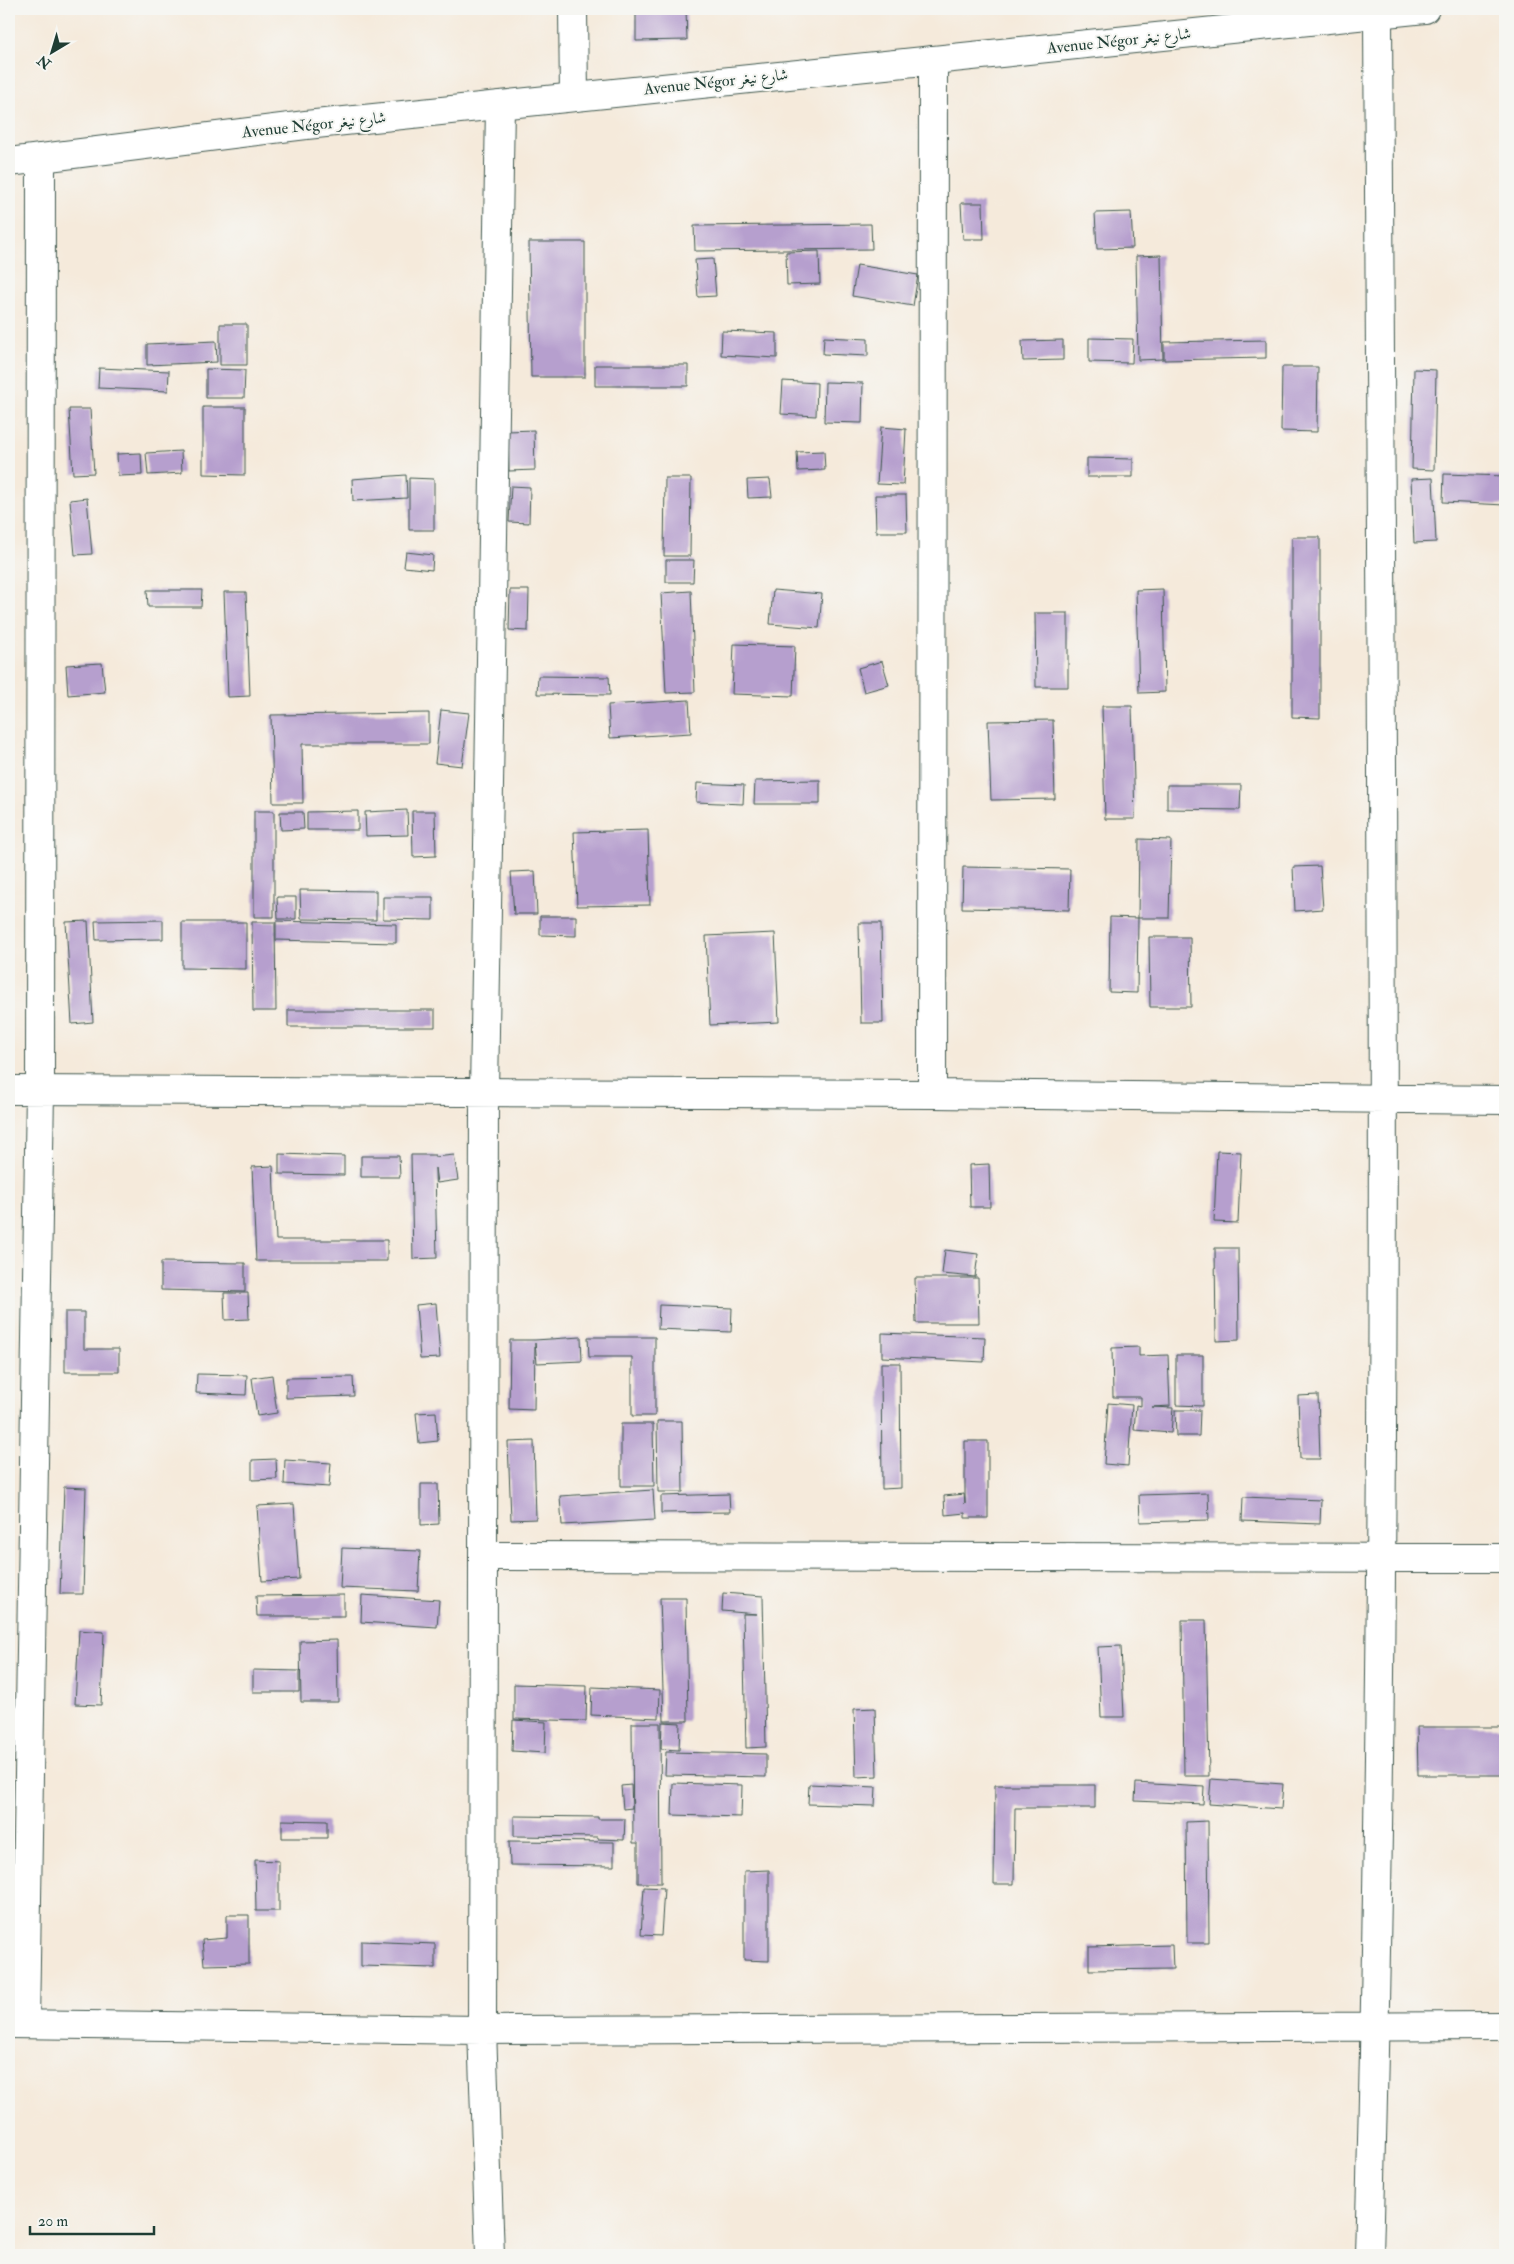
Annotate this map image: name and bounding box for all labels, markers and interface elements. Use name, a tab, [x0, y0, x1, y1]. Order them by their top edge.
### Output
street label: Avenue Négor شارع نيغر	[1045, 23, 1192, 62]
north arrow	[28, 28, 78, 78]
text: N	[34, 51, 55, 73]
street label: Avenue Négor شارع نيغر	[642, 64, 789, 103]
street label: Avenue Négor شارع نيغر	[240, 107, 387, 146]
scale bar	[30, 2204, 154, 2236]
text: 20 m	[38, 2212, 68, 2231]

